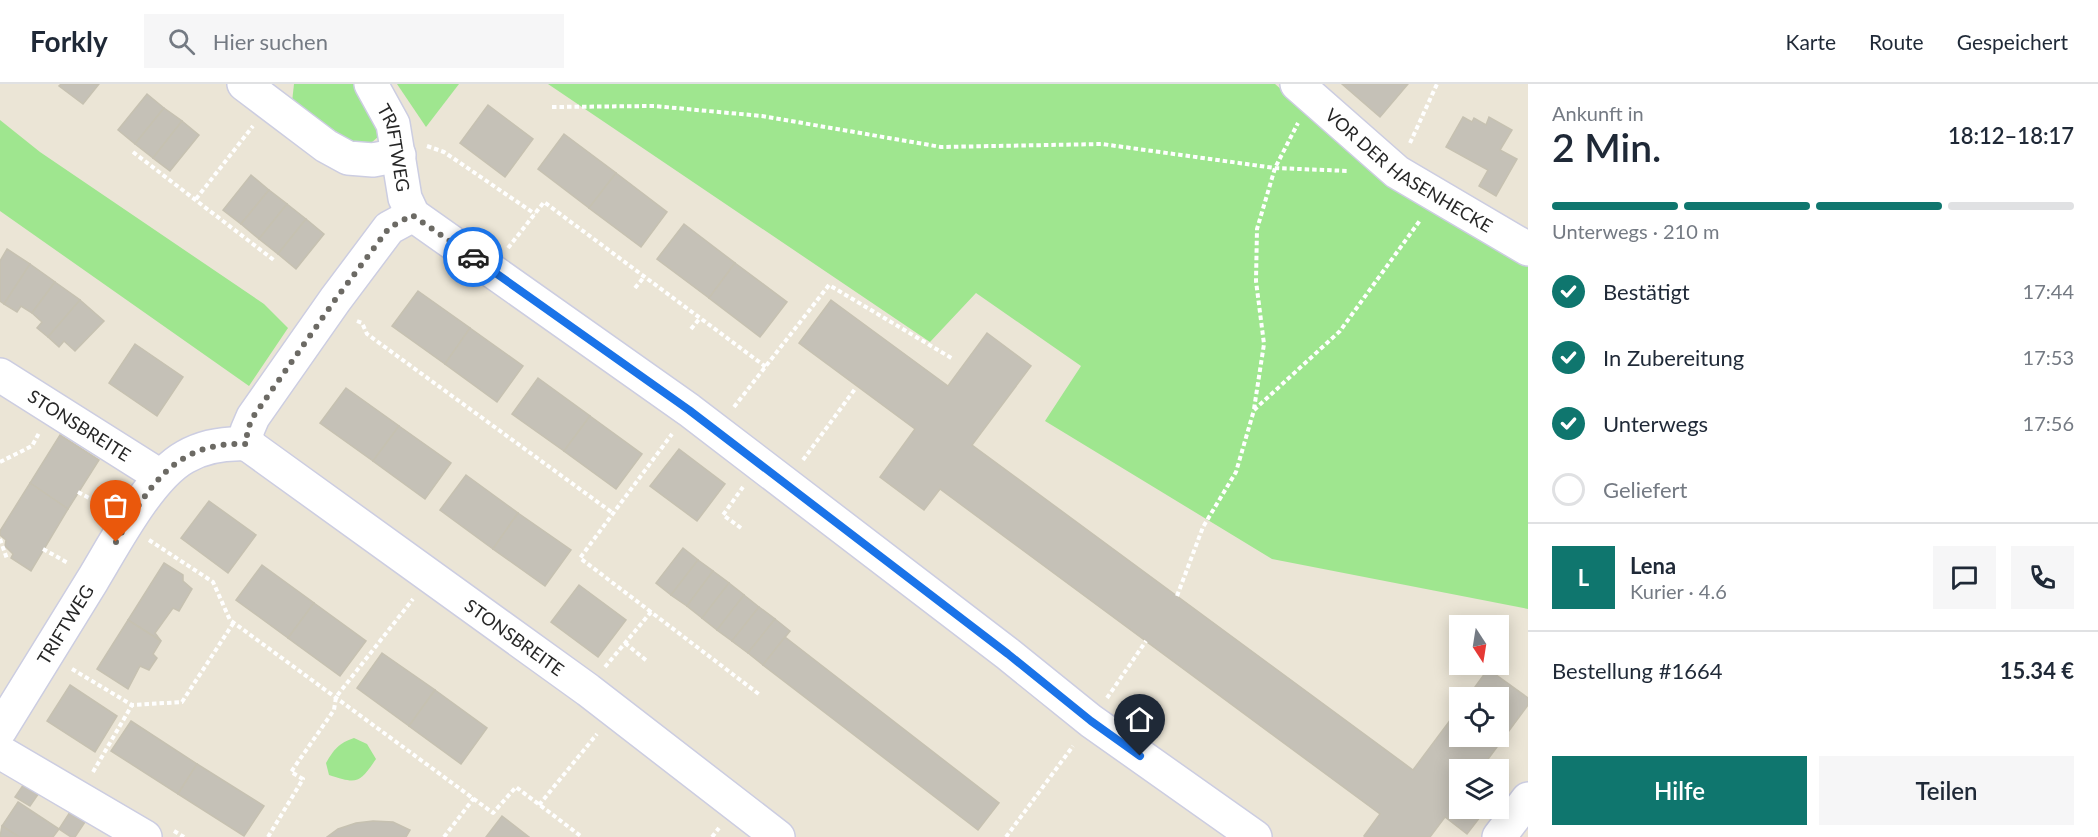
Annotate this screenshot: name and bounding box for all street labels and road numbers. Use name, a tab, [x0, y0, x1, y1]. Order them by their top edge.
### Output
street label: TRIFTWEG	[373, 100, 415, 193]
street label: VOR DER HASENHECKE	[1321, 103, 1496, 237]
street label: STONSBREITE	[24, 385, 135, 466]
street label: TRIFTWEG	[32, 581, 98, 668]
street label: STONSBREITE	[461, 594, 569, 680]

